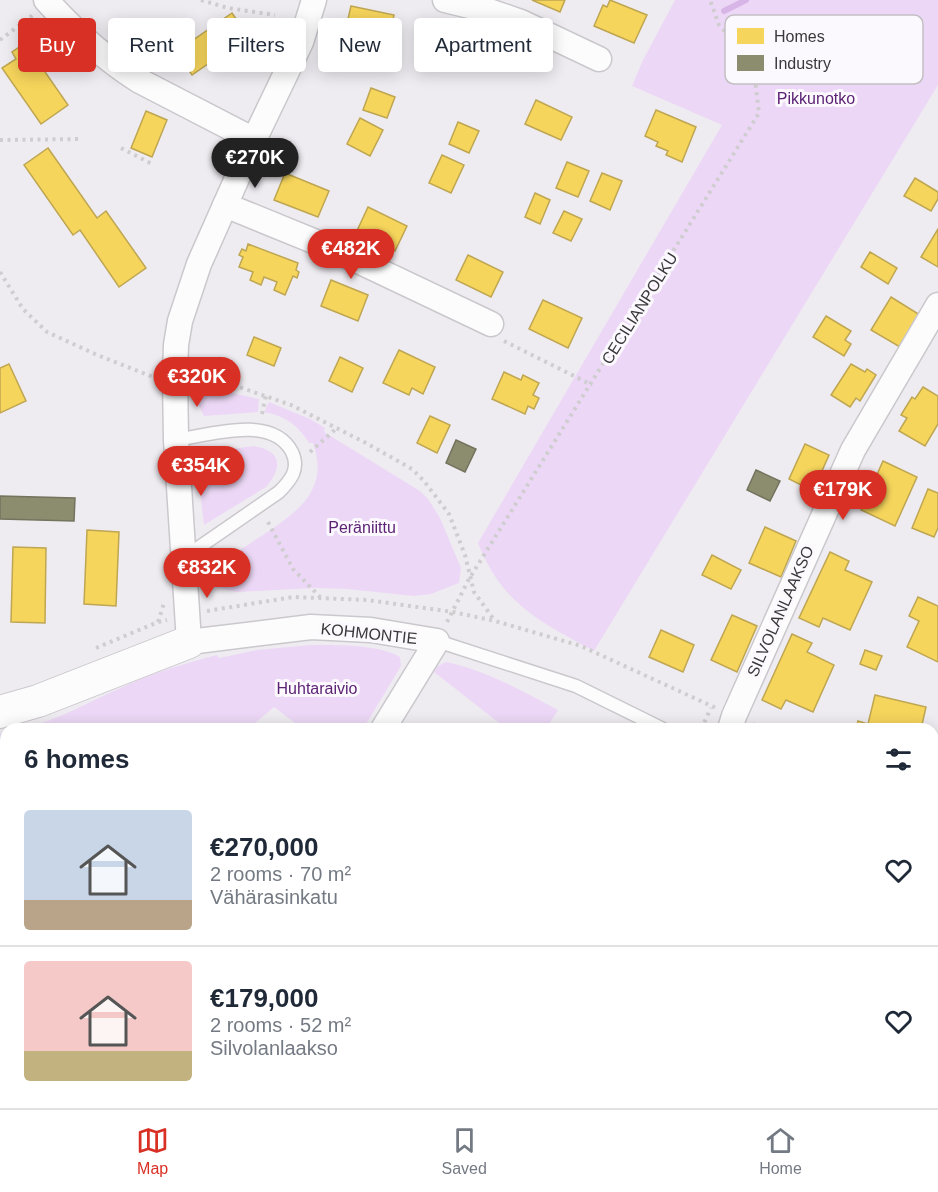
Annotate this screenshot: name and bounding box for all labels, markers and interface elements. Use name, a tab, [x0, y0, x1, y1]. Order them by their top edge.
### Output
legend	[725, 15, 923, 84]
chip: Buy	[18, 18, 96, 72]
chip: Rent	[108, 18, 195, 72]
chip: Filters	[207, 18, 306, 72]
chip: New	[318, 18, 402, 72]
chip: Apartment	[414, 18, 553, 72]
text: Homes	[774, 28, 825, 45]
text: Industry	[774, 55, 831, 72]
park label: Pikkunotko	[777, 90, 855, 107]
pin: €270K	[213, 138, 297, 189]
text: €270K	[226, 146, 284, 168]
pin: €482K	[309, 229, 393, 280]
text: €482K	[322, 237, 380, 259]
street label: CECILIANPOLKU	[598, 249, 681, 367]
pin: €320K	[155, 357, 239, 408]
text: €320K	[168, 365, 226, 387]
pin: €354K	[159, 446, 243, 497]
text: €354K	[172, 454, 230, 476]
pin: €179K	[801, 470, 885, 521]
text: €179K	[814, 478, 872, 500]
park label: Peräniittu	[328, 519, 396, 536]
street label: SILVOLANLAAKSO	[744, 543, 817, 679]
pin: €832K	[165, 548, 249, 599]
text: €832K	[178, 556, 236, 578]
street label: KOHMONTIE	[320, 620, 418, 647]
park label: Huhtaraivio	[277, 680, 358, 697]
icon: filters	[882, 743, 915, 776]
text: 6 homes	[24, 744, 130, 774]
text: €270,000	[210, 832, 318, 862]
icon: home	[72, 834, 144, 906]
icon: heart	[882, 854, 915, 887]
text: 2 rooms · 70 m²	[210, 863, 351, 885]
text: Vähärasinkatu	[210, 886, 338, 908]
text: €179,000	[210, 983, 318, 1013]
icon: home	[72, 985, 144, 1057]
icon: heart	[882, 1005, 915, 1038]
text: 2 rooms · 52 m²	[210, 1014, 351, 1036]
text: Silvolanlaakso	[210, 1037, 338, 1059]
tab: Map	[136, 1124, 169, 1178]
tab: Saved	[441, 1124, 487, 1178]
tab: Home	[759, 1124, 802, 1178]

